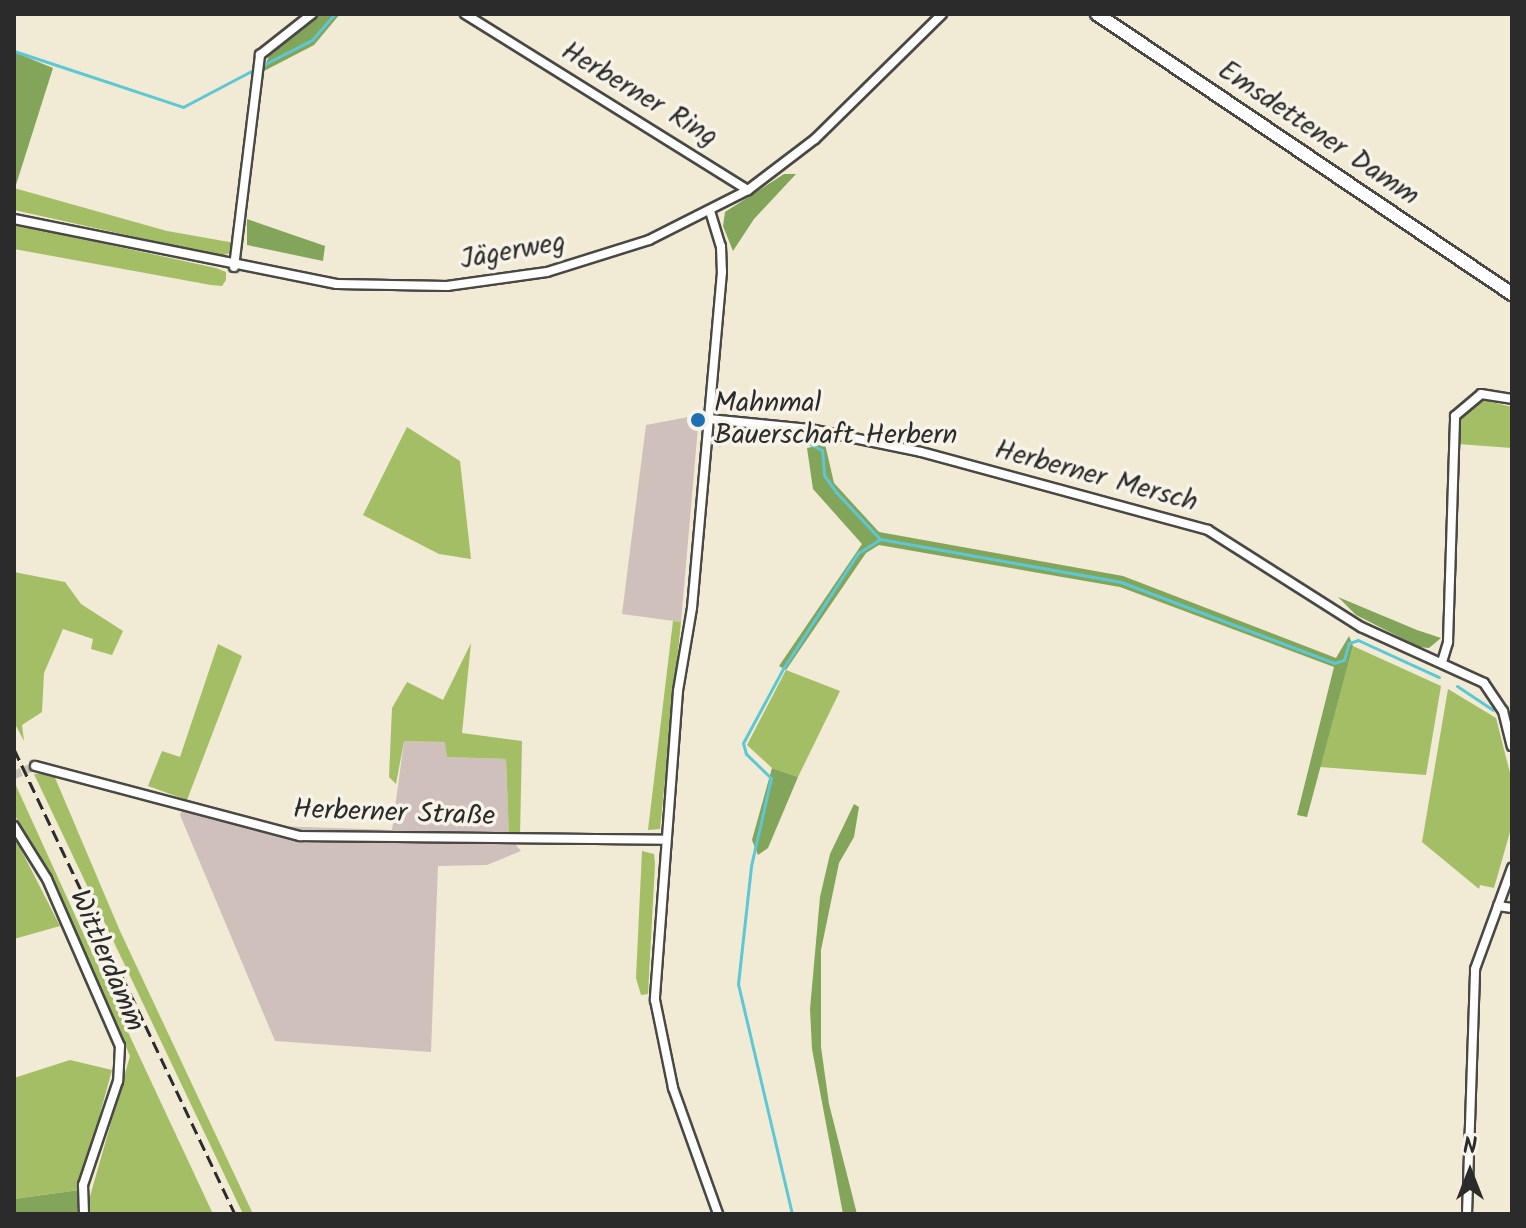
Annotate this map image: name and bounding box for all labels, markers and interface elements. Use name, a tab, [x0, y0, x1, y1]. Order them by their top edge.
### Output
street label: Herberner Ring	[555, 35, 723, 155]
street label: Emsdettener Damm	[1211, 54, 1425, 214]
street label: Jägerweg	[458, 226, 568, 278]
place label: Mahnmal Bauerschaft Herbern	[714, 387, 958, 453]
marker: Mahnmal Bauerschaft Herbern	[689, 411, 707, 429]
street label: Herberner Mersch	[991, 434, 1201, 520]
street label: Herberner Straße	[292, 794, 496, 834]
street label: Wittlerdamm	[61, 885, 151, 1037]
text: N	[1463, 1130, 1477, 1165]
north arrow	[1430, 1132, 1510, 1212]

